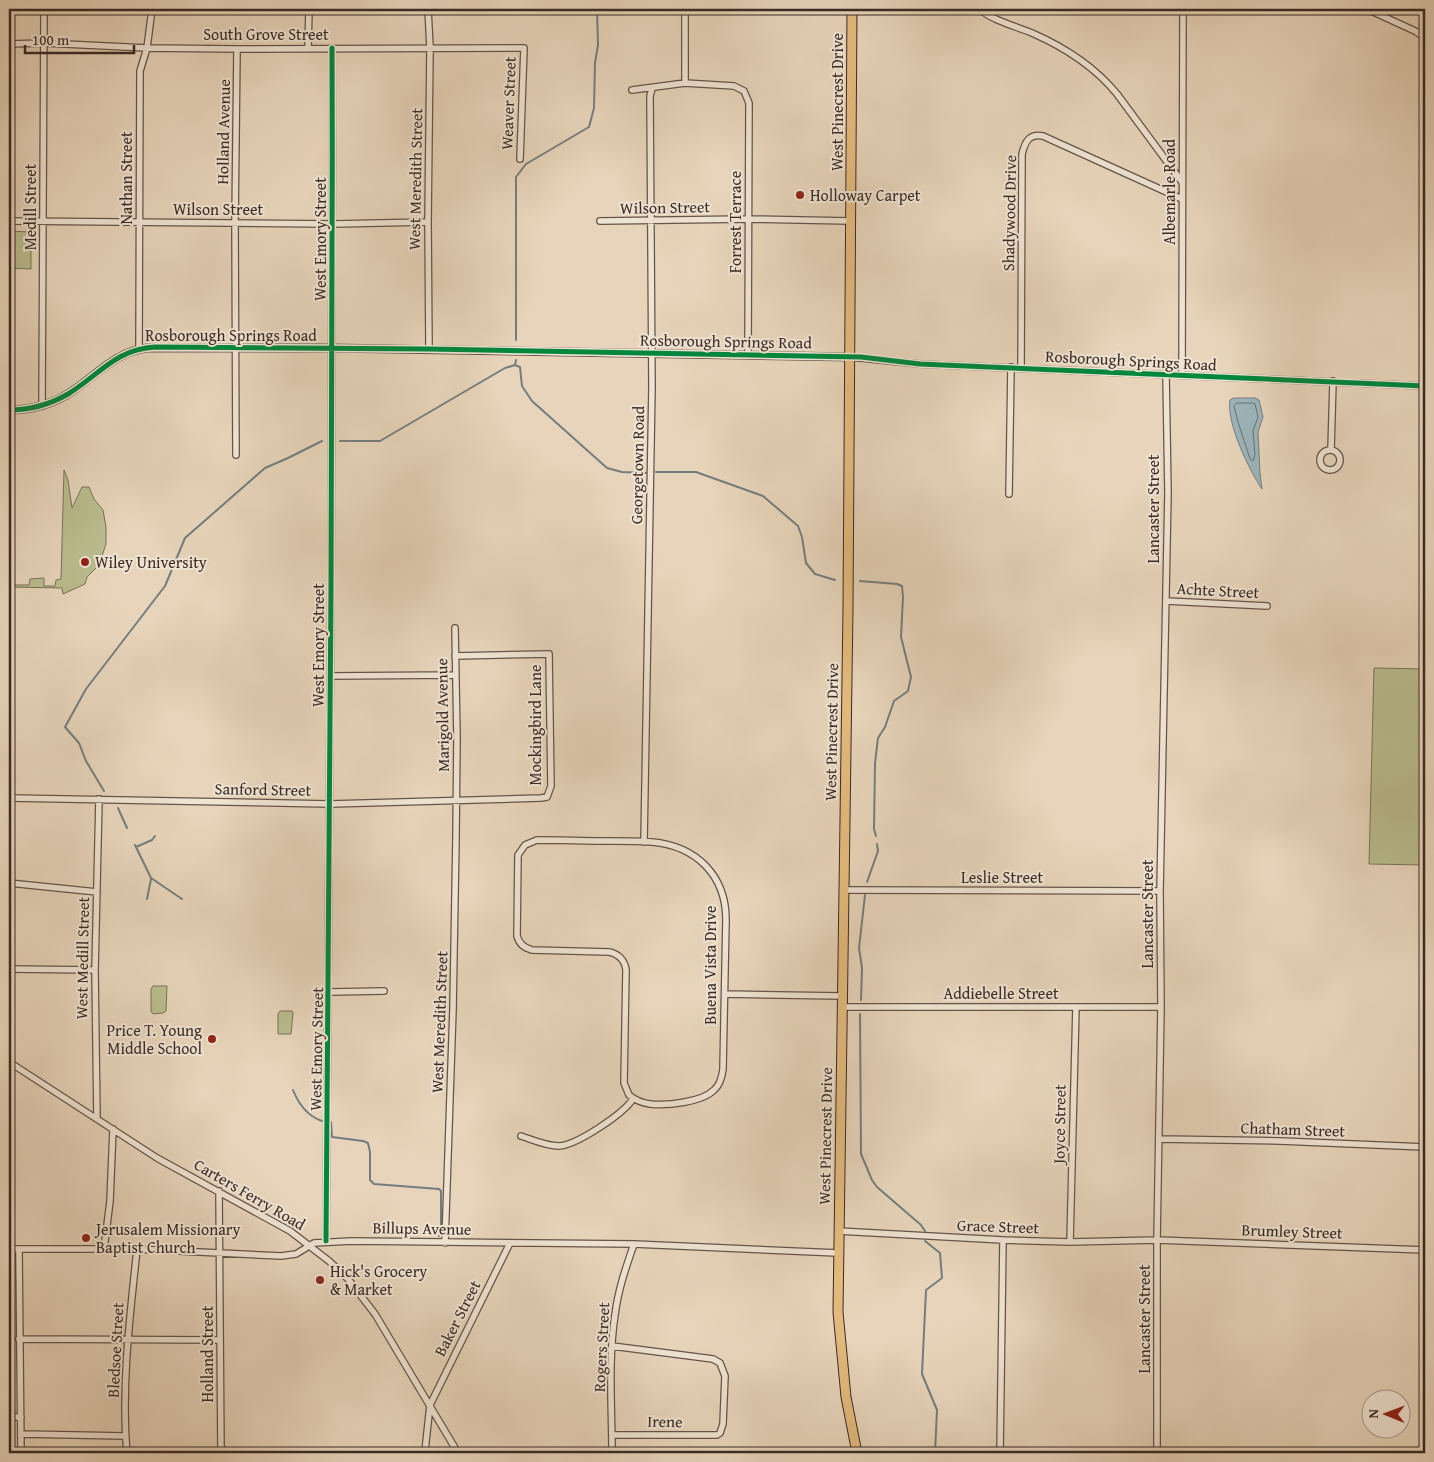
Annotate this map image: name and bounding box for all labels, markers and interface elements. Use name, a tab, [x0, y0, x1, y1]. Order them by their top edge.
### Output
scale bar	[25, 22, 134, 54]
street label: South Grove Street	[203, 22, 329, 46]
text: 100 m	[32, 29, 70, 50]
street label: West Pinecrest Drive	[825, 33, 849, 171]
street label: Weaver Street	[494, 56, 522, 150]
street label: Holland Avenue	[210, 79, 236, 185]
street label: West Meredith Street	[402, 107, 428, 250]
street label: Nathan Street	[114, 131, 138, 225]
street label: Albemarle Road	[1157, 138, 1181, 245]
street label: Shadywood Drive	[996, 155, 1022, 271]
street label: Medill Street	[18, 163, 42, 250]
street label: Forrest Terrace	[723, 171, 747, 273]
street label: West Emory Street	[308, 177, 332, 301]
place label: Holloway Carpet	[810, 183, 921, 207]
marker: Holloway Carpet	[794, 189, 806, 201]
street label: Wilson Street	[620, 194, 711, 220]
street label: Wilson Street	[173, 197, 263, 221]
street label: Rosborough Springs Road	[145, 323, 317, 347]
street label: Rosborough Springs Road	[640, 328, 812, 355]
street label: Rosborough Springs Road	[1045, 344, 1218, 376]
street label: Georgetown Road	[624, 405, 650, 524]
street label: Lancaster Street	[1141, 454, 1165, 564]
place label: Wiley University	[95, 550, 207, 574]
marker: Wiley University	[79, 556, 91, 568]
street label: Achte Street	[1176, 576, 1260, 604]
street label: West Emory Street	[306, 583, 330, 707]
street label: Marigold Avenue	[429, 658, 455, 772]
street label: West Pinecrest Drive	[818, 663, 844, 801]
street label: Mockingbird Lane	[523, 665, 547, 785]
street label: Sanford Street	[214, 776, 312, 802]
street label: Lancaster Street	[1135, 859, 1159, 969]
street label: Leslie Street	[961, 865, 1043, 889]
street label: West Medill Street	[69, 896, 95, 1020]
street label: Buena Vista Drive	[698, 905, 722, 1025]
street label: West Meredith Street	[425, 950, 453, 1093]
street label: Addiebelle Street	[943, 981, 1059, 1005]
street label: West Emory Street	[303, 987, 329, 1111]
place label: Price T. Young Middle School	[106, 1018, 203, 1060]
marker: Price T. Young Middle School	[206, 1033, 218, 1045]
street label: West Pinecrest Drive	[812, 1067, 838, 1205]
street label: Joyce Street	[1046, 1084, 1072, 1166]
street label: Chatham Street	[1240, 1115, 1346, 1143]
street label: Carters Ferry Road	[190, 1152, 311, 1236]
street label: Grace Street	[957, 1213, 1040, 1239]
street label: Billups Avenue	[372, 1215, 472, 1241]
place label: Jerusalem Missionary Baptist Church	[94, 1217, 240, 1259]
street label: Brumley Street	[1241, 1217, 1343, 1245]
marker: Jerusalem Missionary Baptist Church	[80, 1232, 92, 1244]
place label: Hick's Grocery & Market	[330, 1259, 427, 1301]
street label: Lancaster Street	[1132, 1264, 1156, 1374]
marker: Hick's Grocery & Market	[314, 1274, 326, 1286]
street label: Baker Street	[428, 1275, 487, 1360]
street label: Bledsoe Street	[101, 1301, 130, 1398]
street label: Rogers Street	[587, 1301, 615, 1392]
street label: Holland Street	[195, 1305, 219, 1402]
north arrow	[1362, 1390, 1412, 1440]
text: N	[1363, 1408, 1383, 1419]
street label: Irene	[647, 1409, 683, 1433]

